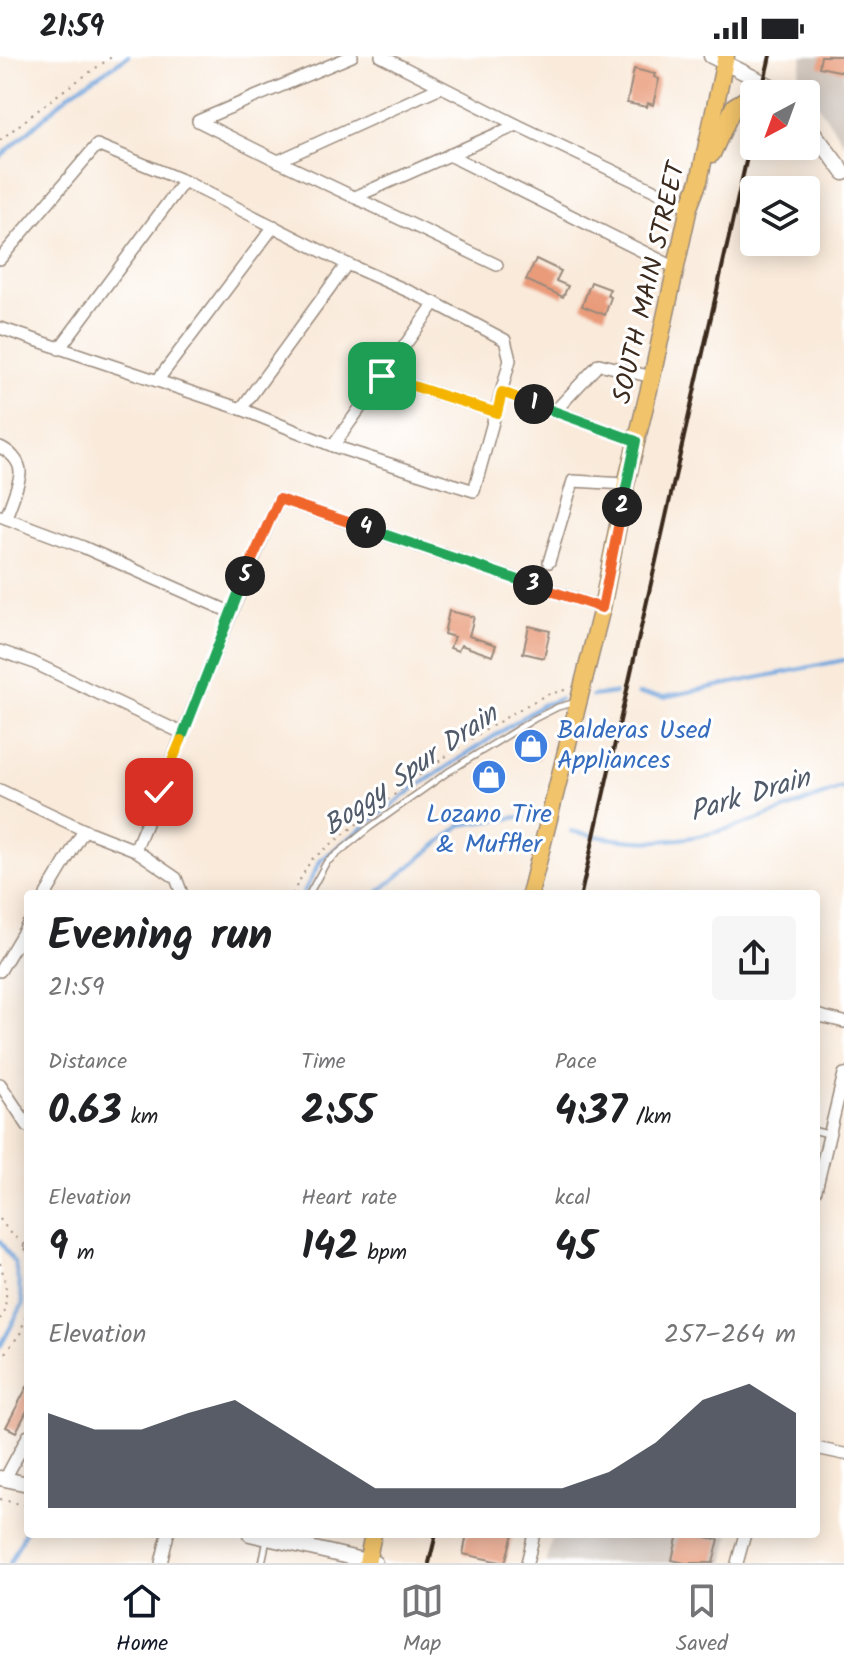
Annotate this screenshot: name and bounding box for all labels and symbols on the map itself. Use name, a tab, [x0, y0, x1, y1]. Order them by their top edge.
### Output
north arrow	[740, 80, 820, 160]
street label: SOUTH MAIN STREET	[602, 156, 699, 408]
pin	[348, 342, 416, 410]
pin: 1	[514, 384, 554, 424]
pin: 2	[602, 487, 642, 527]
pin: 4	[346, 508, 386, 548]
pin: 5	[225, 556, 265, 596]
pin: 3	[513, 565, 553, 605]
water label: Boggy Spur Drain	[314, 692, 510, 848]
place label: Balderas Used Appliances	[557, 710, 711, 782]
shop icon: Balderas Used Appliances	[512, 727, 550, 765]
water label: Park Drain	[684, 756, 818, 836]
pin	[125, 758, 193, 826]
shop icon: Lozano Tire & Muffler	[470, 758, 508, 796]
place label: Lozano Tire & Muffler	[426, 794, 552, 866]

